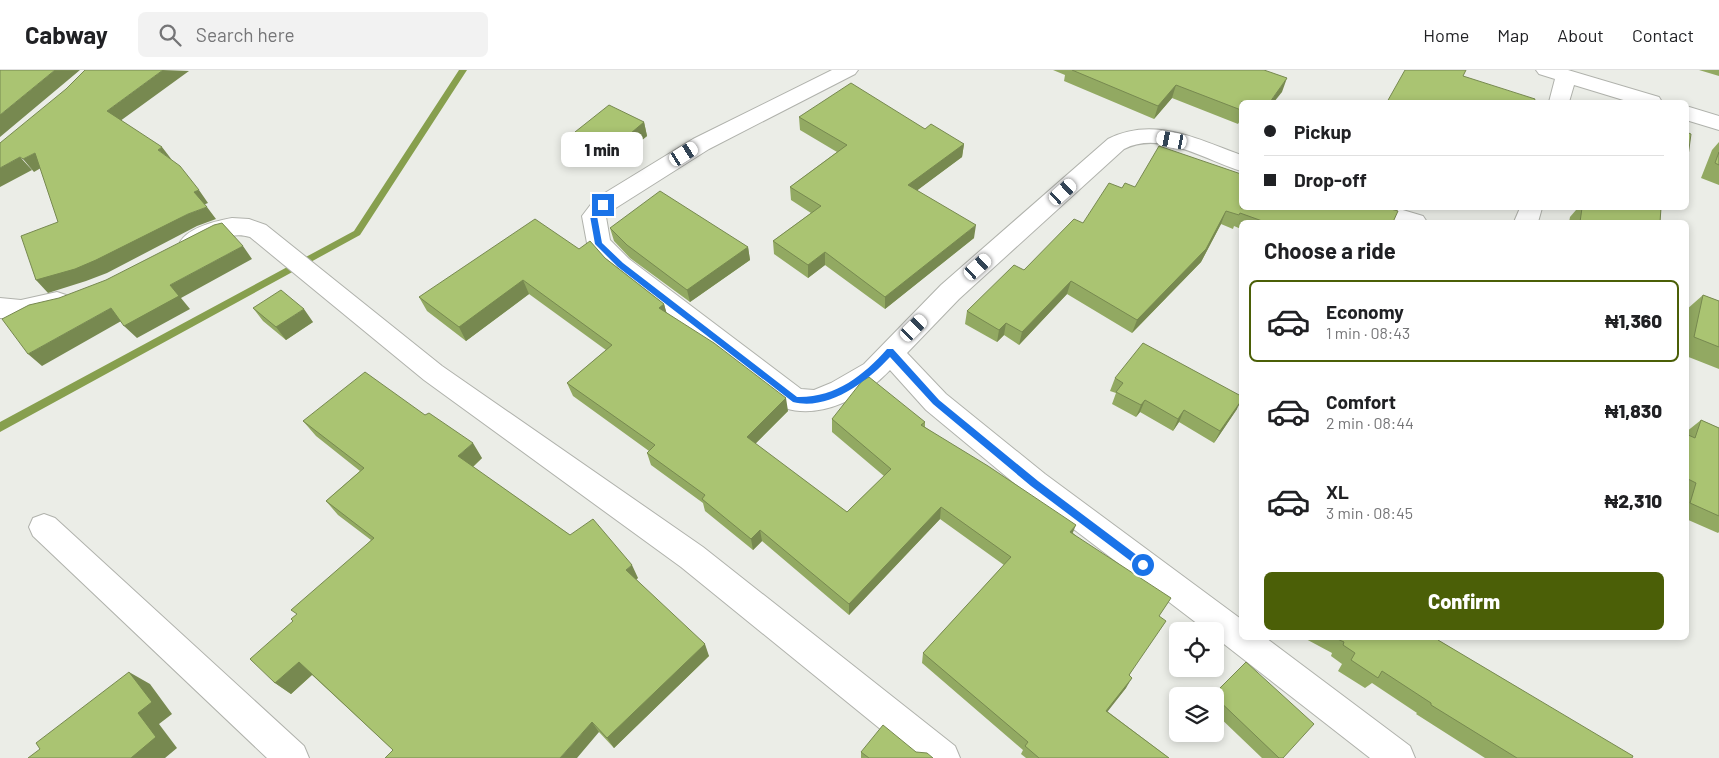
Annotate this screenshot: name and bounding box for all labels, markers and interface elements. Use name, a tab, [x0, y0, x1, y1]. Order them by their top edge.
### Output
search box	[138, 12, 488, 57]
text: Cabway	[25, 20, 108, 49]
icon: search	[156, 21, 184, 49]
text: Search here	[196, 23, 295, 46]
text: Home	[1423, 24, 1469, 46]
text: Map	[1497, 24, 1529, 46]
text: About	[1557, 24, 1604, 46]
text: Contact	[1632, 24, 1694, 46]
text: Pickup	[1294, 120, 1352, 143]
car	[1155, 130, 1188, 150]
callout: 1 min	[562, 132, 644, 168]
text: 1 min	[584, 140, 620, 159]
car	[667, 140, 700, 168]
text: Drop-off	[1294, 168, 1367, 191]
car	[1046, 176, 1079, 208]
route end	[592, 194, 614, 216]
text: Choose a ride	[1264, 237, 1396, 263]
car	[961, 251, 994, 283]
icon: car	[1266, 299, 1311, 344]
text: Economy	[1326, 300, 1404, 323]
text: ₦1,360	[1605, 309, 1662, 332]
car	[898, 312, 929, 344]
text: 1 min · 08:43	[1326, 323, 1410, 342]
icon: car	[1266, 389, 1311, 434]
text: Comfort	[1326, 390, 1396, 413]
text: ₦1,830	[1605, 399, 1662, 422]
text: 2 min · 08:44	[1326, 413, 1414, 432]
icon: car	[1266, 479, 1311, 524]
text: XL	[1326, 480, 1349, 503]
text: ₦2,310	[1604, 489, 1662, 512]
text: 3 min · 08:45	[1326, 503, 1413, 522]
route start	[1132, 554, 1154, 576]
button: Confirm	[1264, 572, 1664, 630]
map controls	[1169, 622, 1224, 742]
button: locate	[1169, 622, 1224, 677]
button: layers	[1169, 687, 1224, 742]

